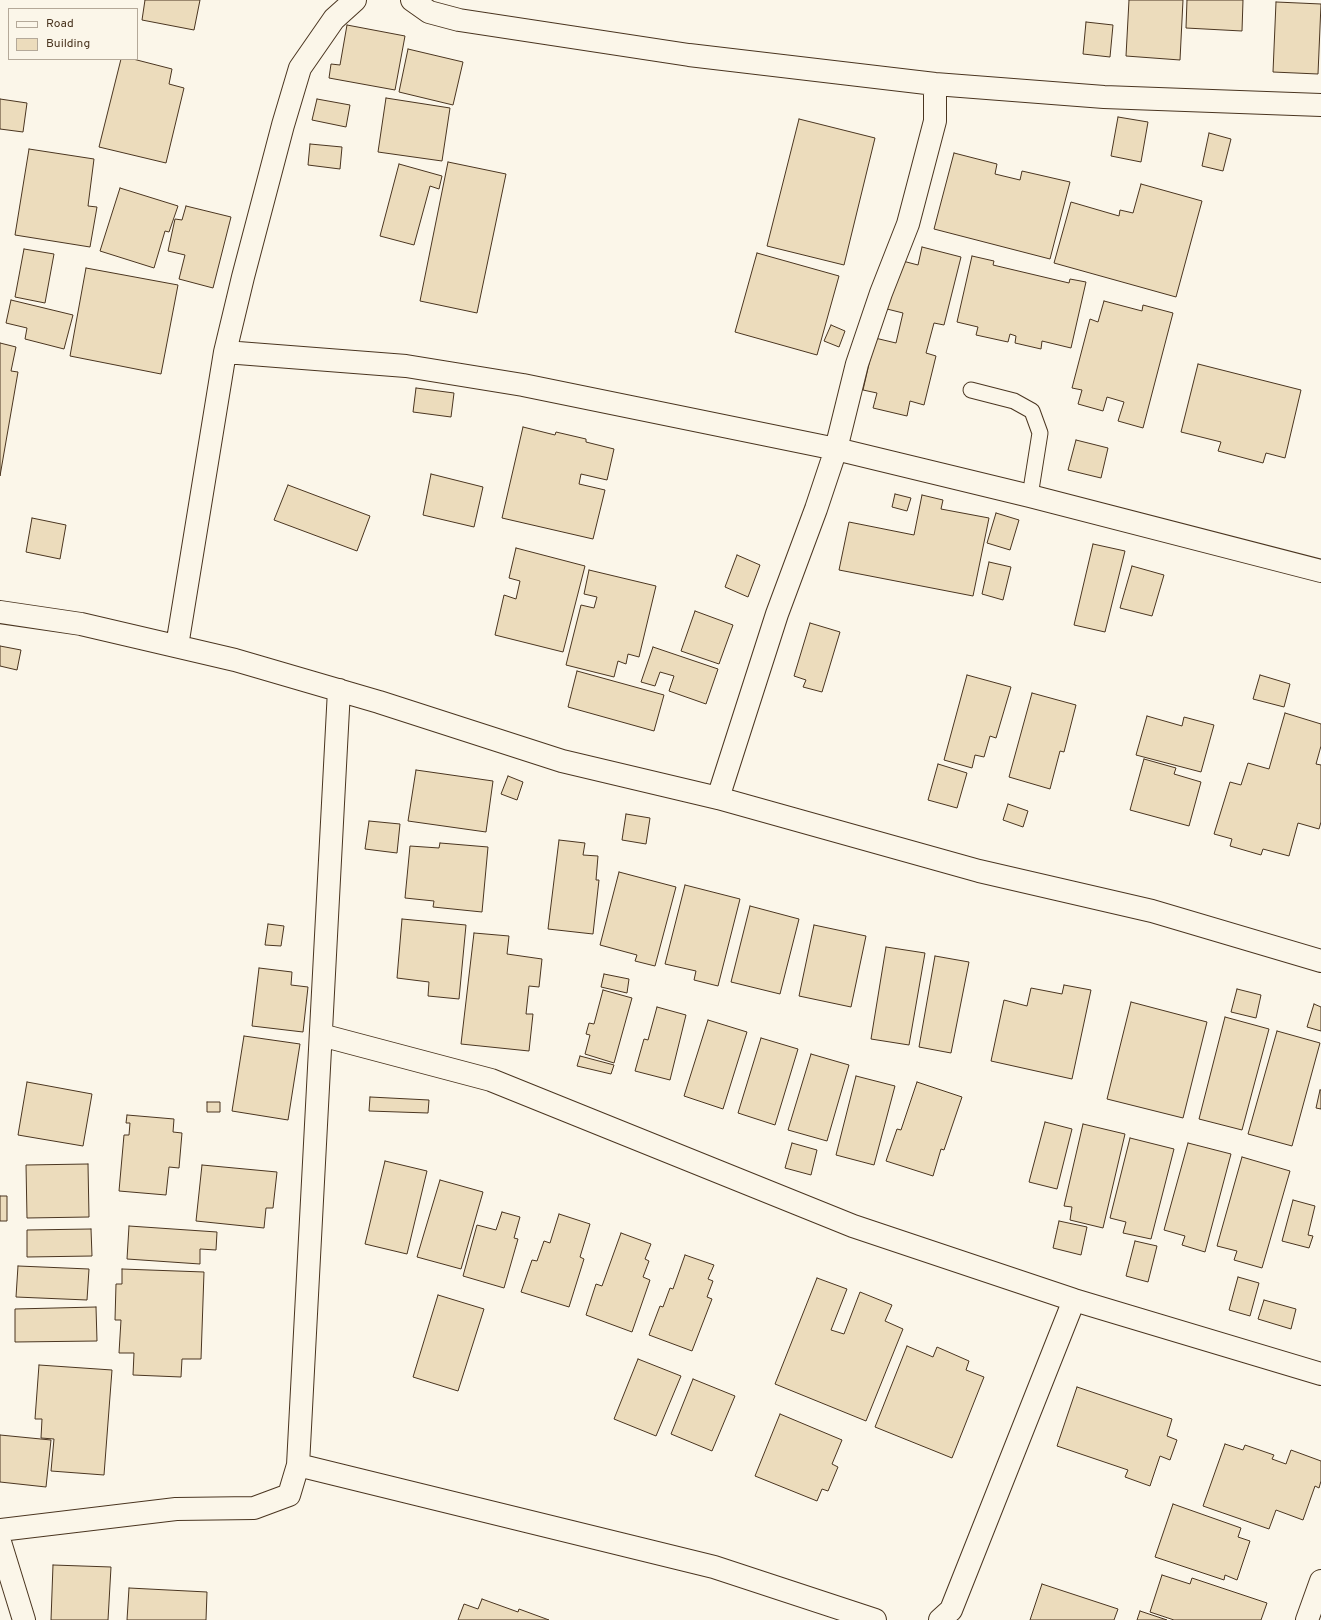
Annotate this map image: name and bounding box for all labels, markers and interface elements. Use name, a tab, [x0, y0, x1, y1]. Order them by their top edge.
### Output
legend	[8, 8, 138, 60]
text: Road	[46, 16, 74, 32]
text: Building	[46, 36, 90, 52]

